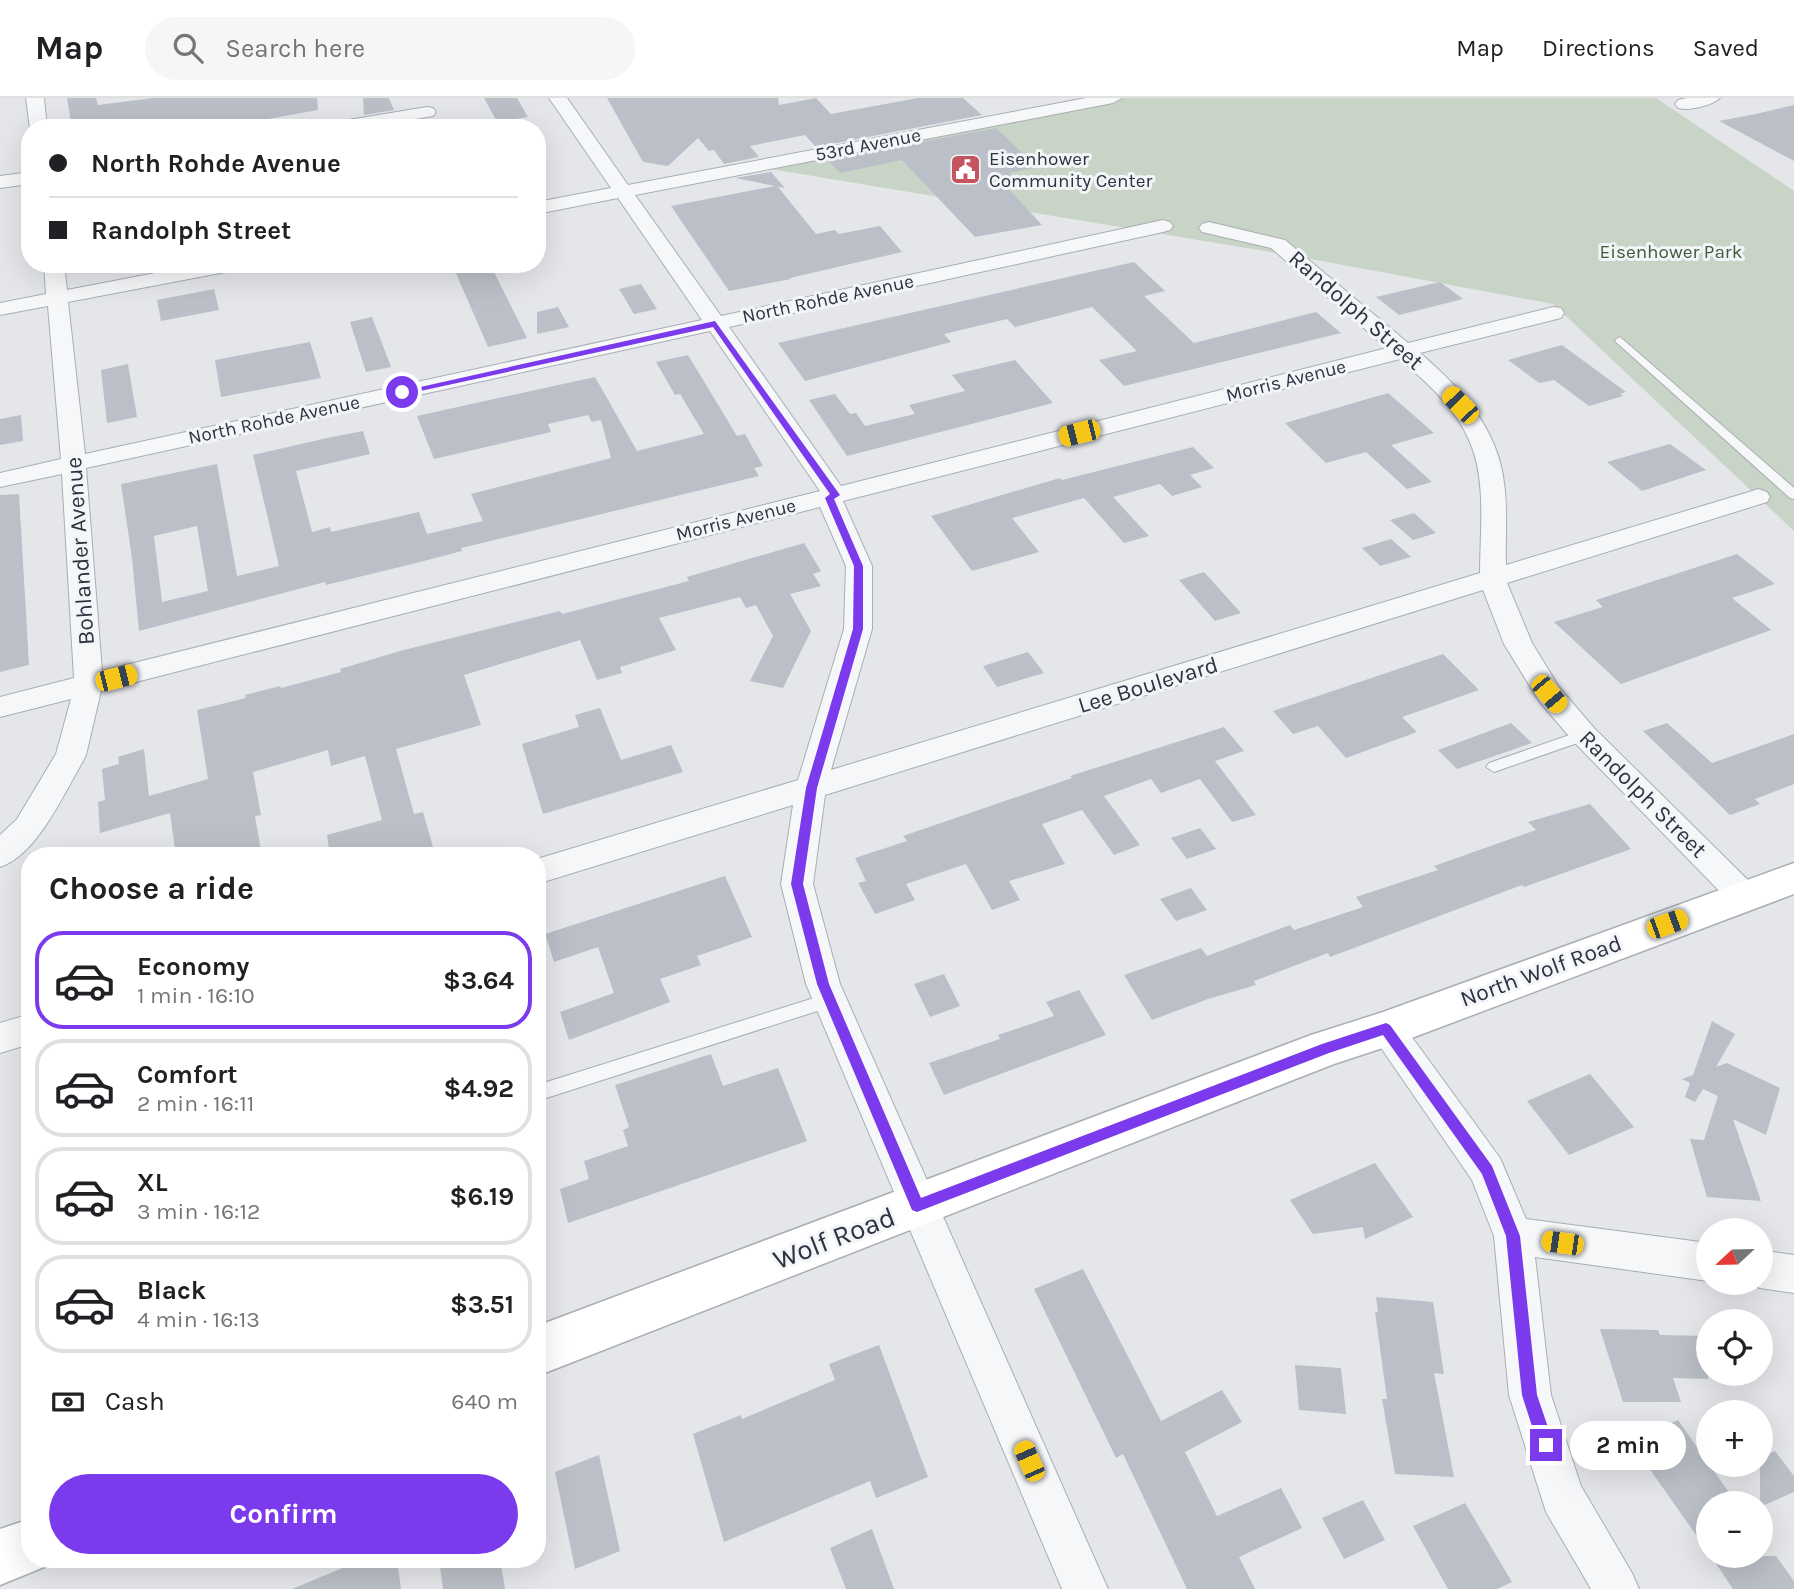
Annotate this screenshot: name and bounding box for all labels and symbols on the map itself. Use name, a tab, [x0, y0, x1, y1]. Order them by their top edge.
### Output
street label: 53rd Avenue	[813, 124, 923, 166]
place label: Eisenhower Community Center	[989, 148, 1152, 192]
public building icon: Eisenhower Community Center	[949, 153, 983, 187]
park label: Eisenhower Park	[1600, 241, 1743, 263]
street label: Randolph Street	[1283, 244, 1429, 376]
street label: North Rohde Avenue	[740, 270, 916, 328]
street label: Morris Avenue	[1224, 355, 1348, 407]
route start	[386, 376, 418, 408]
car	[1438, 383, 1483, 427]
street label: North Rohde Avenue	[186, 391, 362, 449]
car	[1057, 418, 1102, 448]
street label: Bohlander Avenue	[60, 456, 100, 646]
street label: Morris Avenue	[674, 494, 798, 546]
street label: Lee Boulevard	[1075, 651, 1221, 719]
car	[94, 663, 139, 693]
car	[1528, 671, 1571, 717]
street label: Randolph Street	[1574, 725, 1713, 864]
car	[1644, 907, 1691, 941]
street label: North Wolf Road	[1457, 929, 1625, 1013]
street label: Wolf Road	[768, 1200, 900, 1276]
north arrow	[1696, 1218, 1773, 1295]
car	[1540, 1230, 1585, 1256]
callout: 2 min	[1570, 1420, 1686, 1470]
route end	[1530, 1429, 1562, 1461]
car	[1011, 1438, 1048, 1484]

